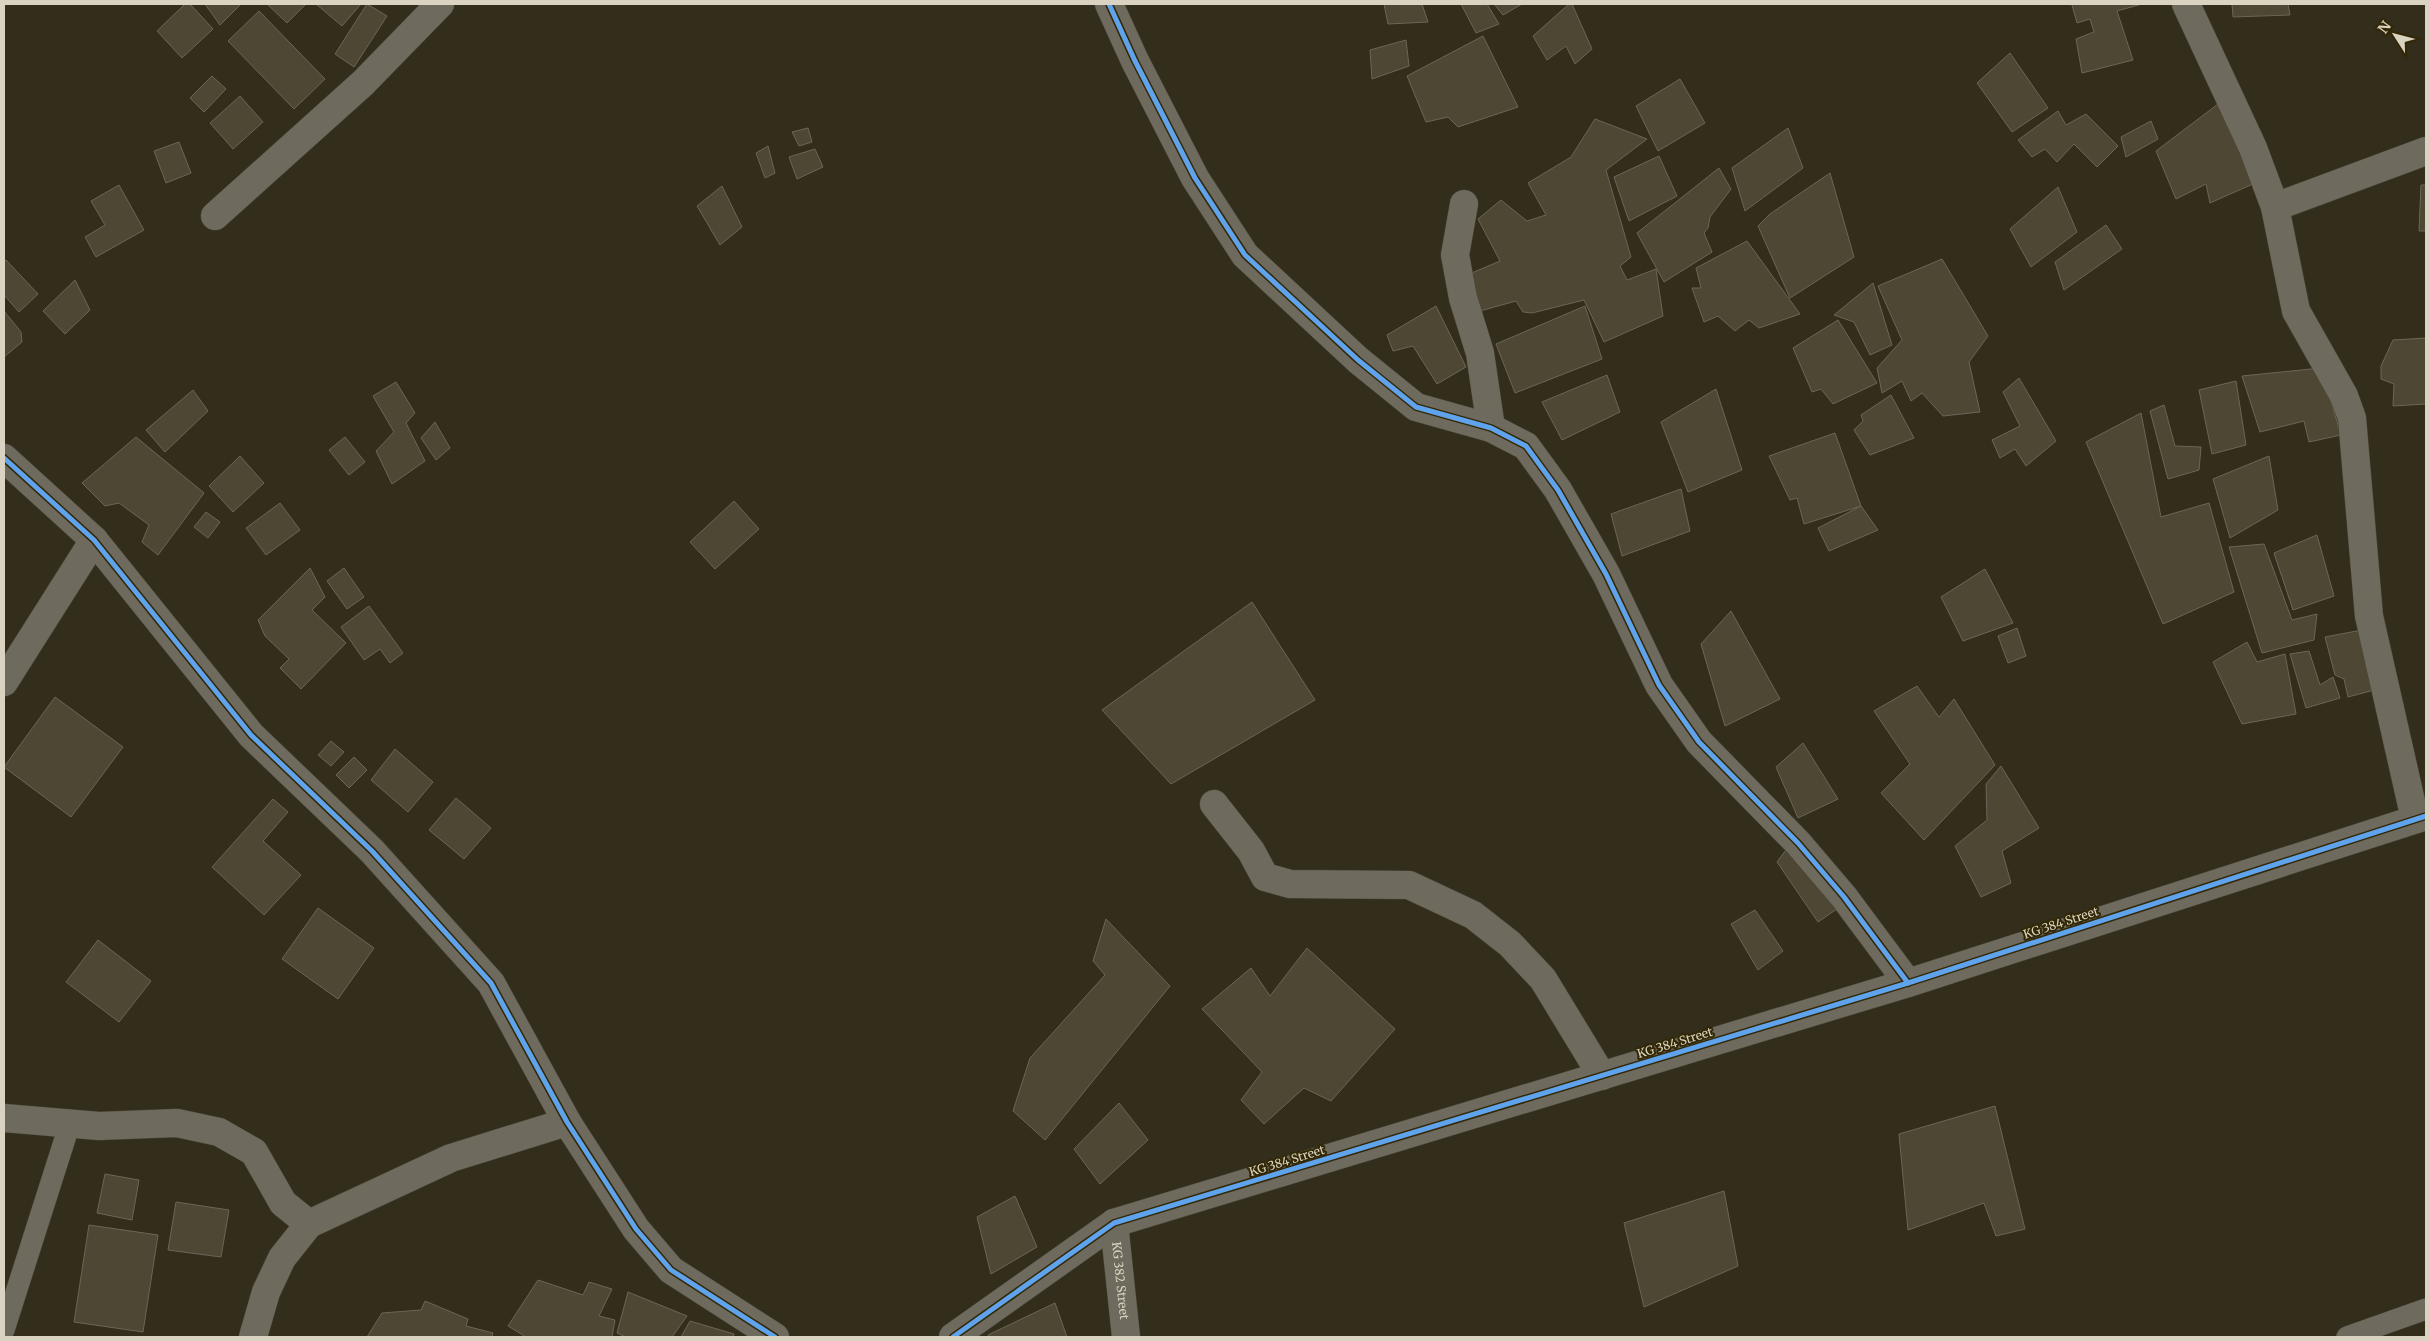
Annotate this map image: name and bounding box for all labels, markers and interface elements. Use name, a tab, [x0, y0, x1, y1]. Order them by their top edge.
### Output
north arrow	[2370, 10, 2420, 60]
text: N	[2374, 18, 2395, 37]
street label: KG 384 Street	[2021, 903, 2101, 942]
street label: KG 384 Street	[1635, 1024, 1715, 1061]
street label: KG 384 Street	[1247, 1142, 1327, 1179]
street label: KG 382 Street	[1109, 1241, 1132, 1320]

